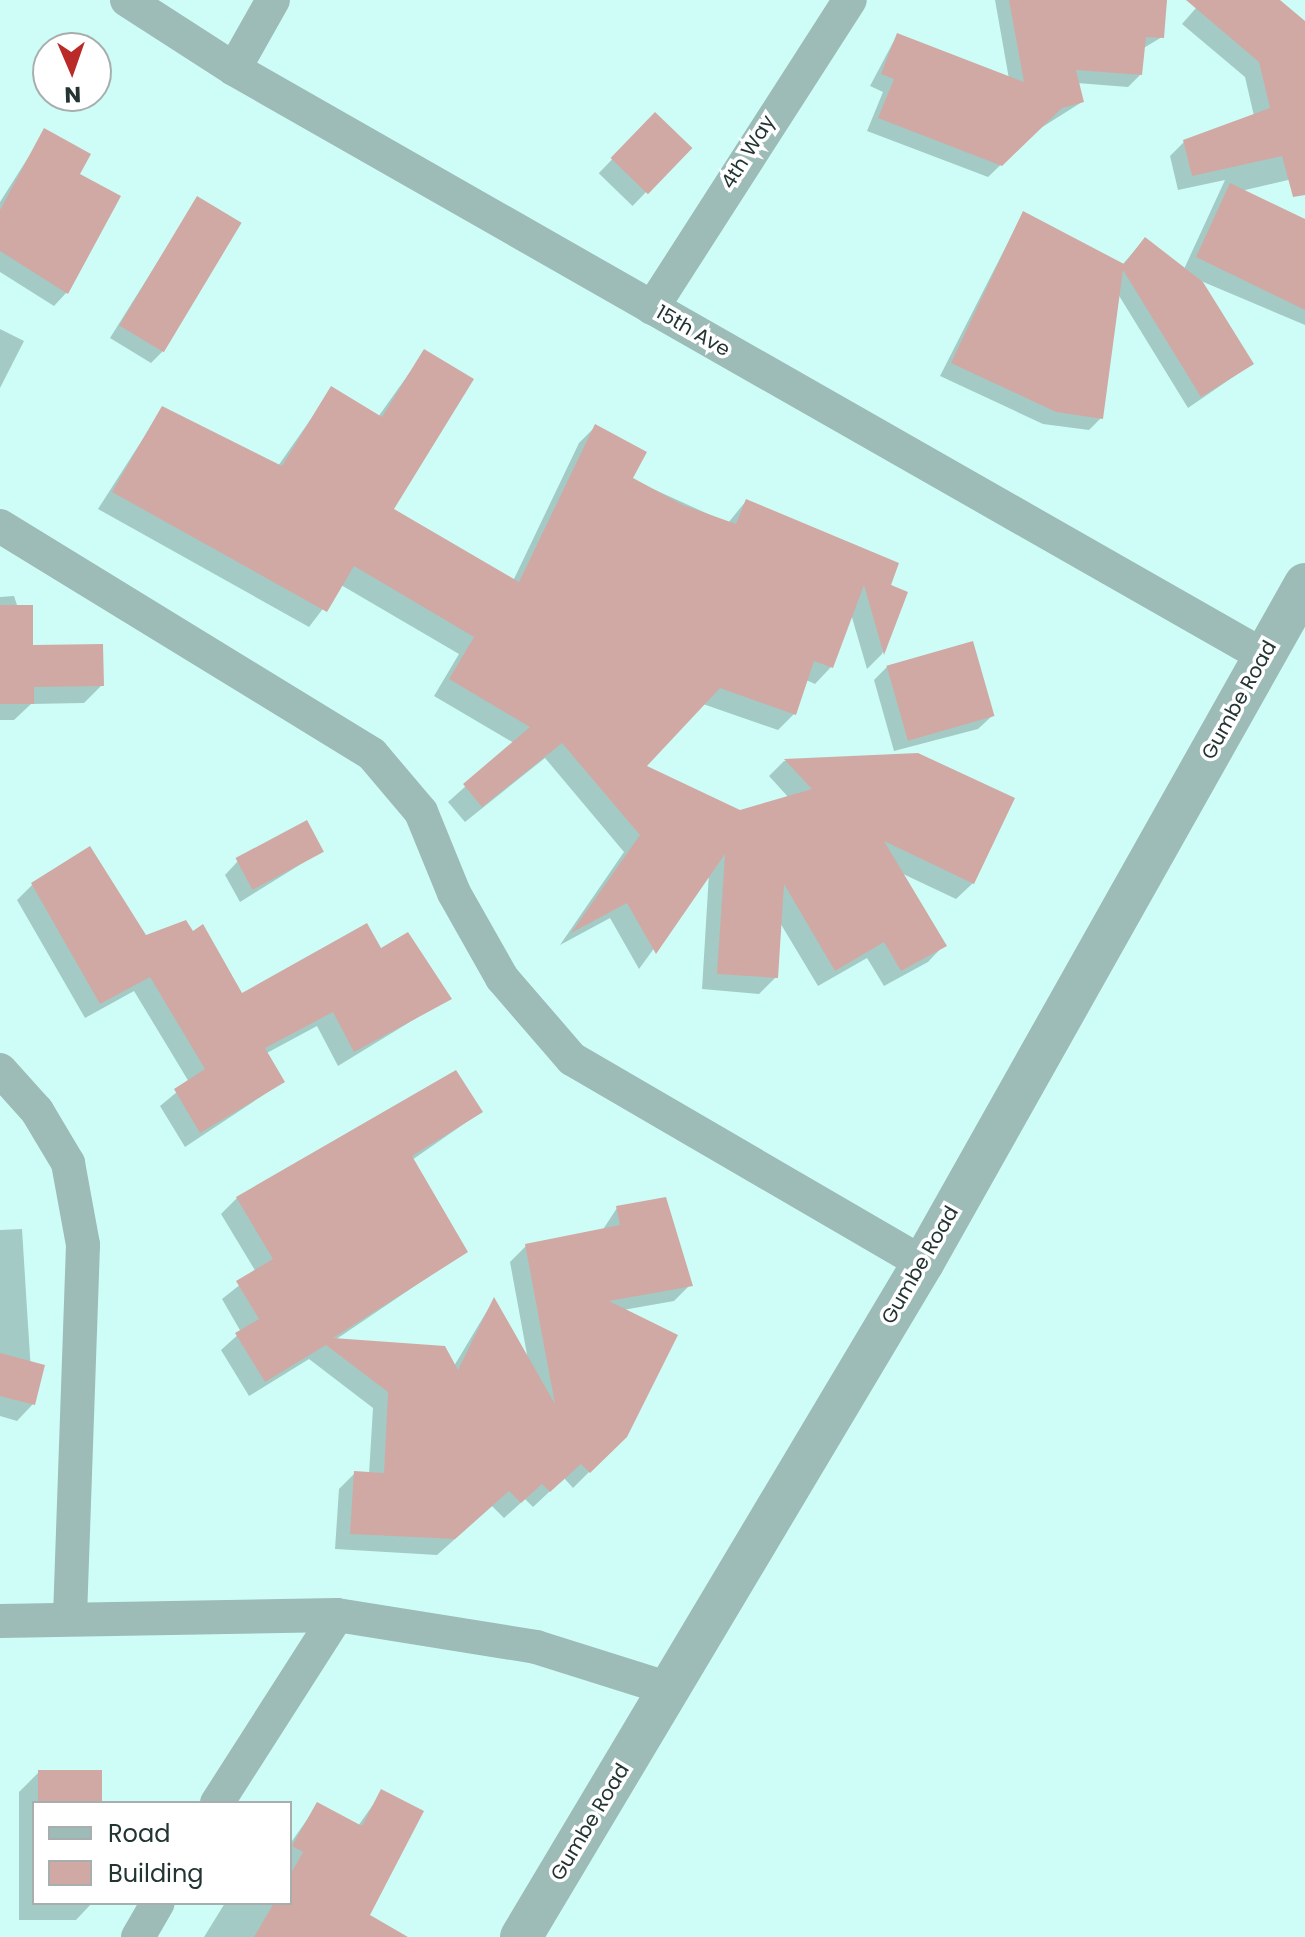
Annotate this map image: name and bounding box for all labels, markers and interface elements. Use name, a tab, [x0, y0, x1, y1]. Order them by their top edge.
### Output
north arrow	[32, 32, 112, 112]
text: N	[64, 79, 82, 110]
street label: 4th Way	[716, 111, 780, 193]
street label: 15th Ave	[652, 300, 734, 362]
street label: Gumbe Road	[1196, 636, 1282, 764]
street label: Gumbe Road	[877, 1202, 963, 1328]
street label: Gumbe Road	[546, 1759, 634, 1885]
legend	[32, 1801, 292, 1905]
text: Road	[108, 1817, 170, 1850]
text: Building	[108, 1857, 204, 1890]

